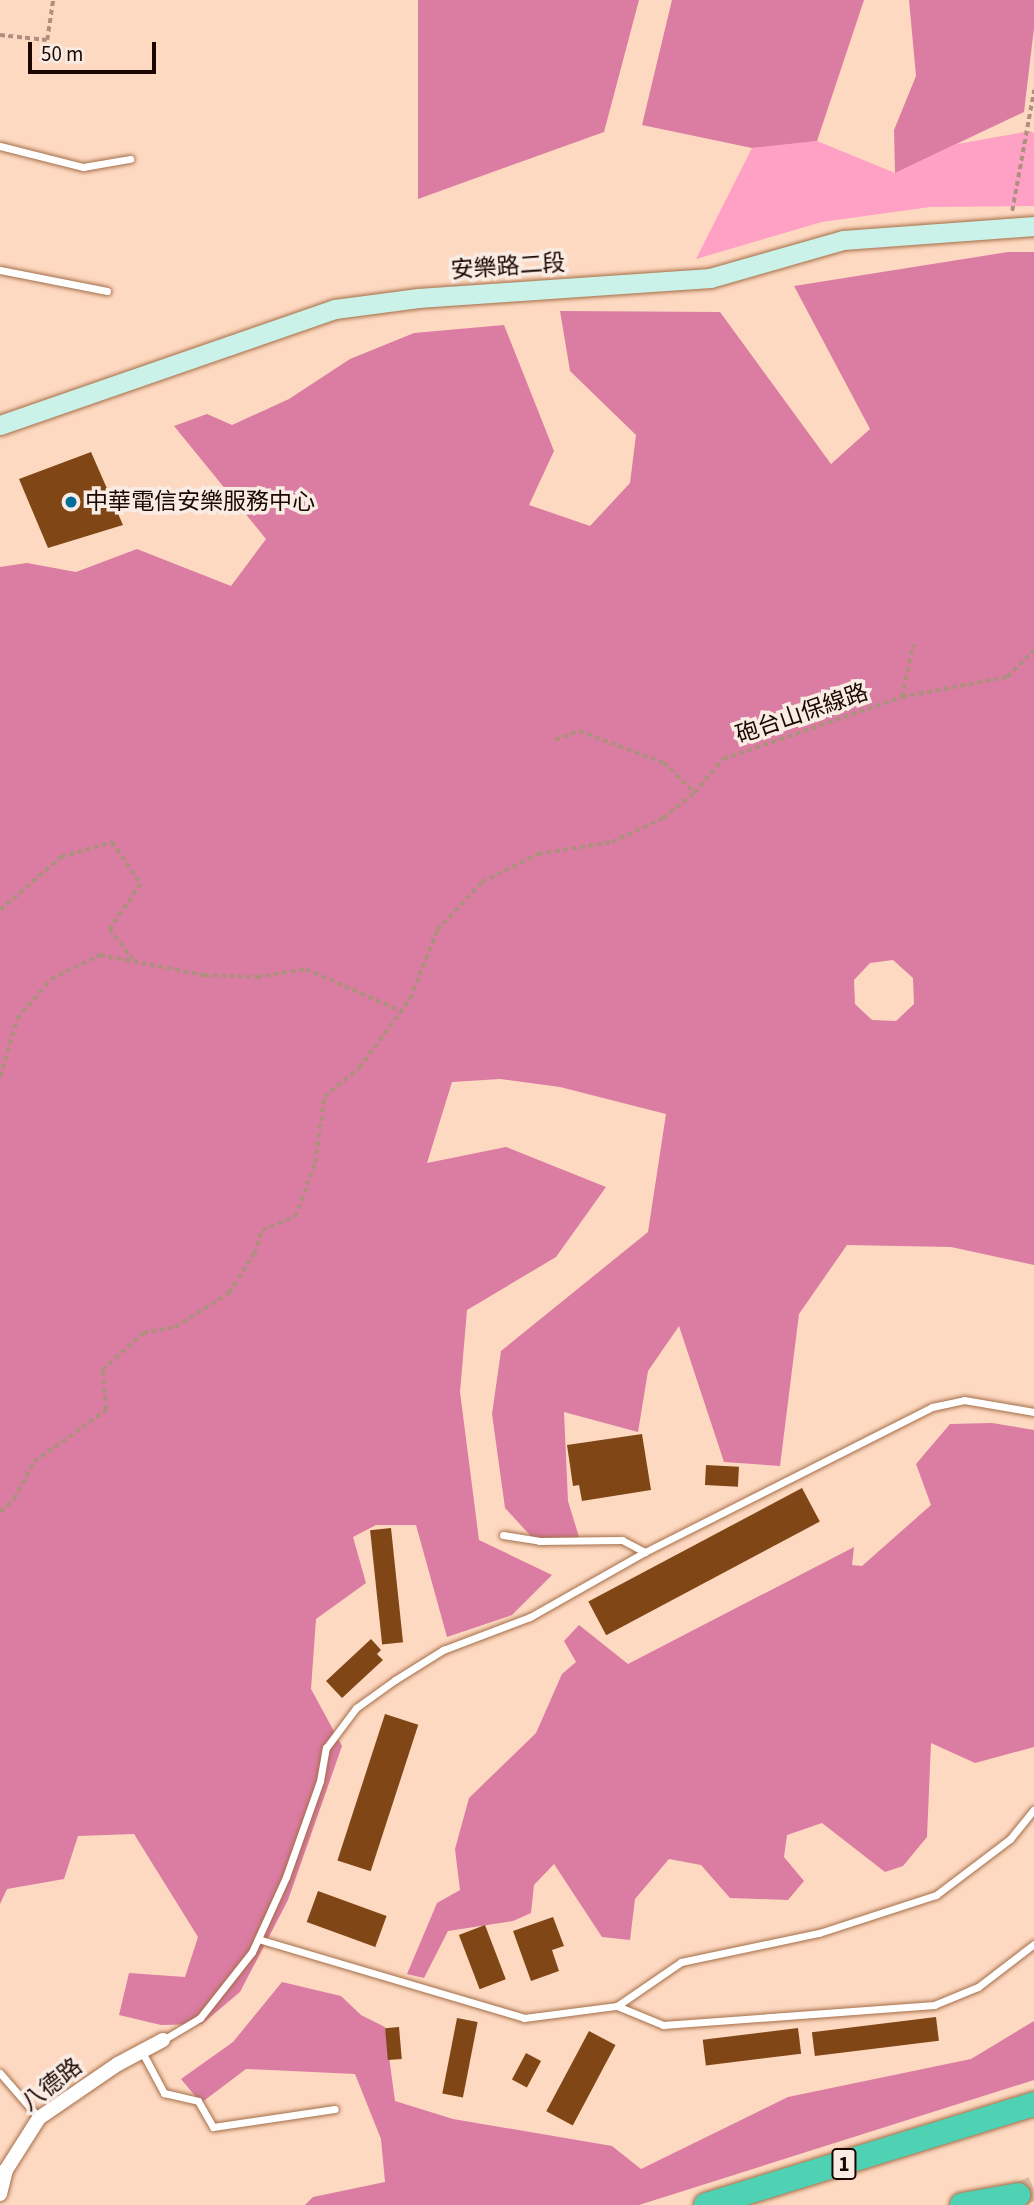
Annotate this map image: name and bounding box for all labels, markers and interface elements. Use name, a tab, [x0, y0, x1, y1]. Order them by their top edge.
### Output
scale bar	[32, 28, 159, 72]
text: 50 m	[41, 39, 83, 69]
street label: 安樂路二段	[450, 249, 566, 285]
place label: 中華電信安樂服務中心	[85, 488, 315, 516]
marker: 中華電信安樂服務中心	[63, 494, 79, 510]
street label: 砲台山保線路	[732, 678, 872, 750]
street label: 八德路	[16, 2053, 88, 2117]
road number: 1	[830, 2146, 858, 2182]

